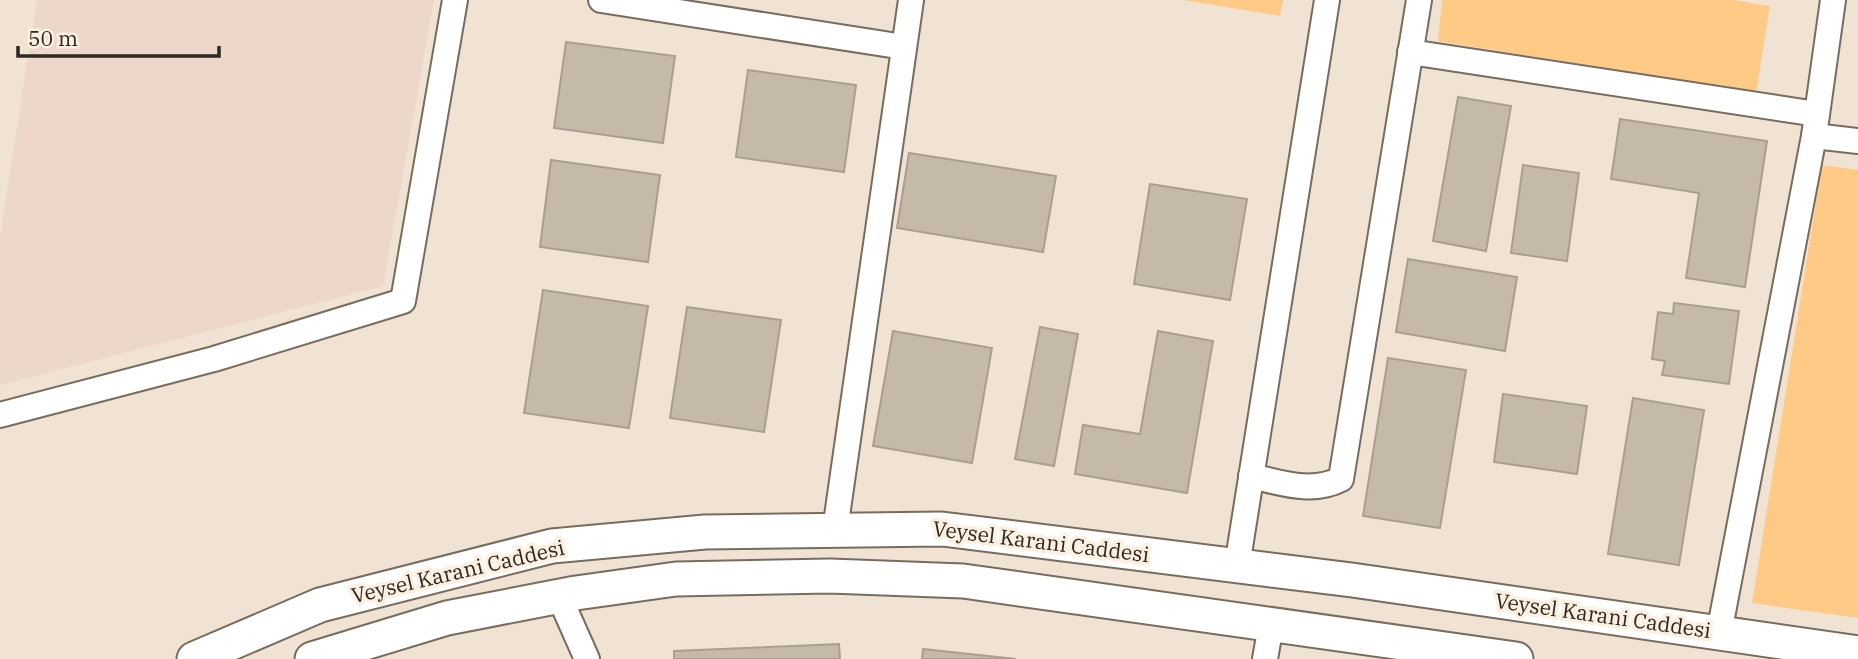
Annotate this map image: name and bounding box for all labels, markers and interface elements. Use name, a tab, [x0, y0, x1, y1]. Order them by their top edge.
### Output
scale bar	[18, 14, 219, 58]
text: 50 m	[28, 24, 78, 52]
street label: Veysel Karani Caddesi	[931, 514, 1151, 568]
street label: Veysel Karani Caddesi	[348, 533, 567, 609]
street label: Veysel Karani Caddesi	[1493, 586, 1713, 644]

